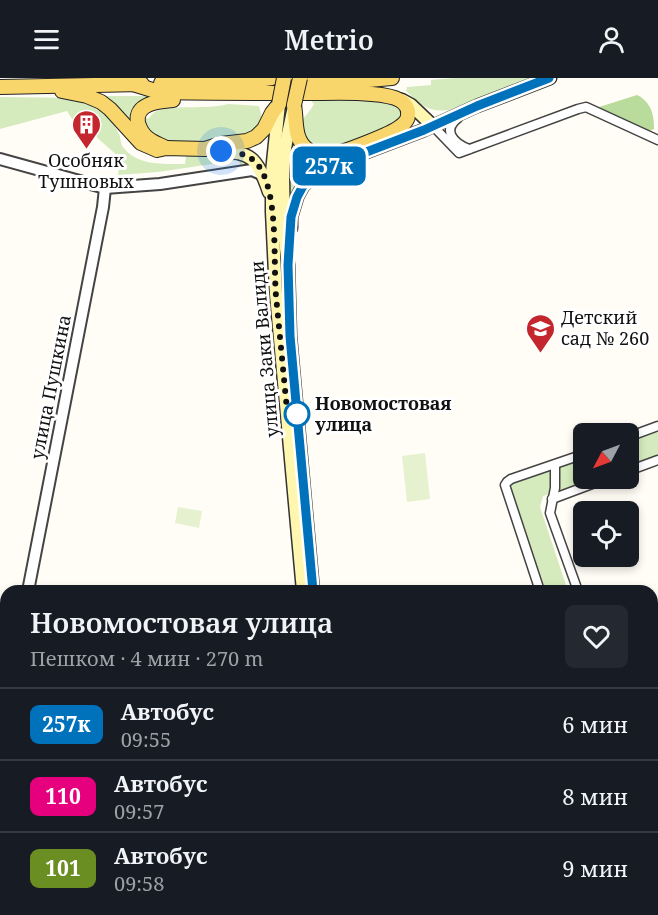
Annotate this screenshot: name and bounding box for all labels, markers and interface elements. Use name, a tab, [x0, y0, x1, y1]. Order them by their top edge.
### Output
text: Metrio	[284, 21, 374, 58]
icon: menu	[30, 23, 63, 56]
icon: person	[595, 23, 628, 56]
building icon: Особняк Тушновых	[70, 108, 102, 150]
your location	[206, 136, 236, 166]
line badge: 257к	[287, 146, 371, 185]
place label: Особняк Тушновых	[38, 148, 135, 193]
text: 257к	[305, 152, 353, 180]
street label: улица Заки Валиди	[244, 260, 284, 438]
place label: Детский сад № 260	[561, 305, 649, 350]
street label: улица Пушкина	[24, 312, 76, 461]
school or university icon: Детский сад № 260	[524, 312, 556, 354]
place label: Новомостовая улица	[315, 391, 451, 436]
marker: Новомостовая улица	[284, 401, 310, 427]
north arrow	[573, 423, 639, 489]
map controls	[573, 423, 639, 567]
button: locate	[573, 501, 639, 567]
text: Новомостовая улица	[30, 603, 333, 641]
button: heart	[565, 605, 628, 668]
text: Пешком · 4 мин · 270 m	[30, 645, 263, 672]
text: Автобус	[121, 696, 214, 726]
text: 6 мин	[562, 709, 628, 739]
text: 257к	[42, 710, 91, 738]
text: 09:55	[121, 726, 171, 753]
text: Автобус	[114, 768, 207, 798]
text: 8 мин	[562, 781, 628, 811]
text: 110	[45, 782, 81, 810]
text: 09:57	[114, 798, 164, 825]
text: Автобус	[114, 840, 207, 870]
text: 9 мин	[562, 853, 628, 883]
text: 101	[45, 854, 81, 882]
text: 09:58	[114, 870, 164, 897]

